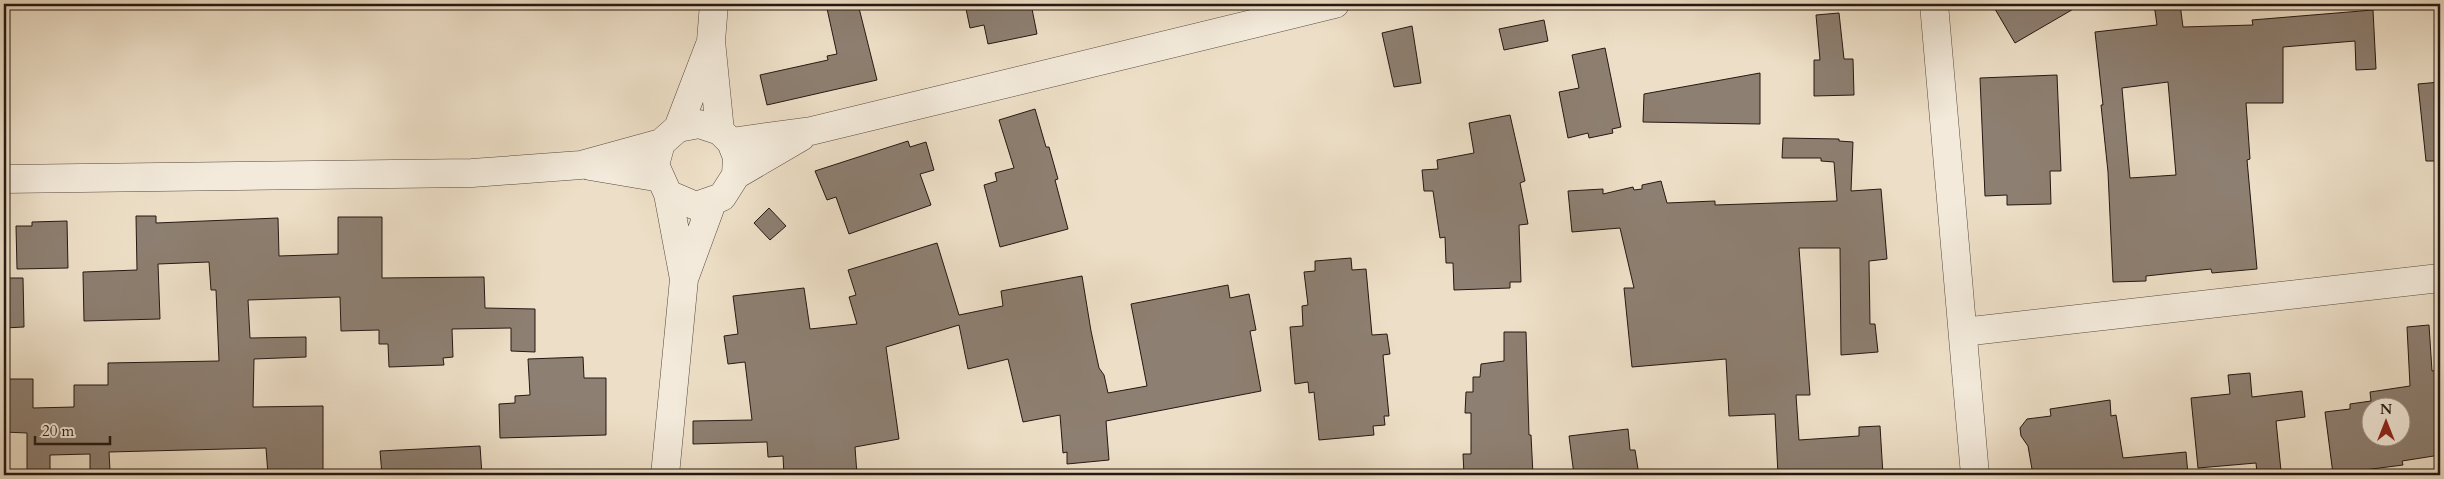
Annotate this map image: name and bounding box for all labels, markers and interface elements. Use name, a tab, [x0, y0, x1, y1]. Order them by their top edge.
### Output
north arrow	[2362, 396, 2412, 446]
text: N	[2380, 400, 2392, 419]
scale bar	[35, 414, 110, 446]
text: 20 m	[42, 421, 74, 441]

